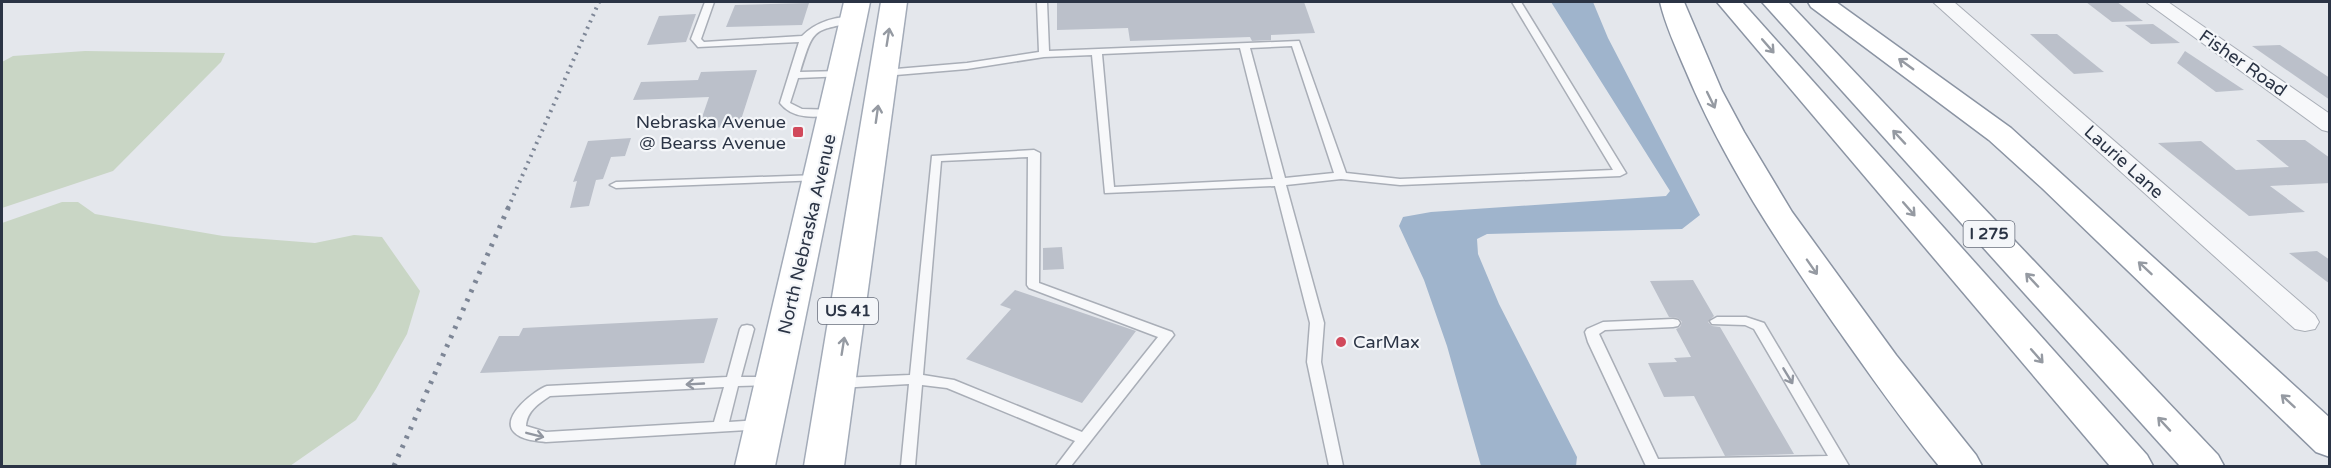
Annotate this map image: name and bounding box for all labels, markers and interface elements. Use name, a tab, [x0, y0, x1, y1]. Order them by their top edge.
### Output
street label: Fisher Road	[2195, 25, 2291, 101]
one-way arrow	[883, 28, 894, 47]
one-way arrow	[1761, 38, 1774, 54]
one-way arrow	[1899, 58, 1915, 70]
one-way arrow	[1705, 91, 1717, 109]
one-way arrow	[871, 105, 882, 125]
place label: Nebraska Avenue @ Bearss Avenue	[636, 111, 786, 154]
street label: Laurie Lane	[2080, 121, 2168, 203]
marker: Nebraska Avenue @ Bearss Avenue	[791, 125, 805, 139]
one-way arrow	[1892, 130, 1906, 145]
street label: North Nebraska Avenue	[773, 132, 841, 336]
one-way arrow	[1902, 201, 1916, 216]
road number: I 275	[1964, 221, 2014, 247]
one-way arrow	[1805, 258, 1818, 274]
one-way arrow	[2138, 261, 2153, 275]
one-way arrow	[2024, 273, 2039, 288]
road number: US 41	[818, 298, 878, 324]
place label: CarMax	[1353, 331, 1420, 353]
marker: CarMax	[1334, 335, 1348, 349]
one-way arrow	[838, 337, 849, 357]
one-way arrow	[2030, 348, 2044, 363]
one-way arrow	[1783, 367, 1795, 384]
one-way arrow	[685, 378, 705, 389]
one-way arrow	[2280, 394, 2295, 408]
one-way arrow	[2157, 416, 2171, 431]
one-way arrow	[526, 429, 545, 441]

